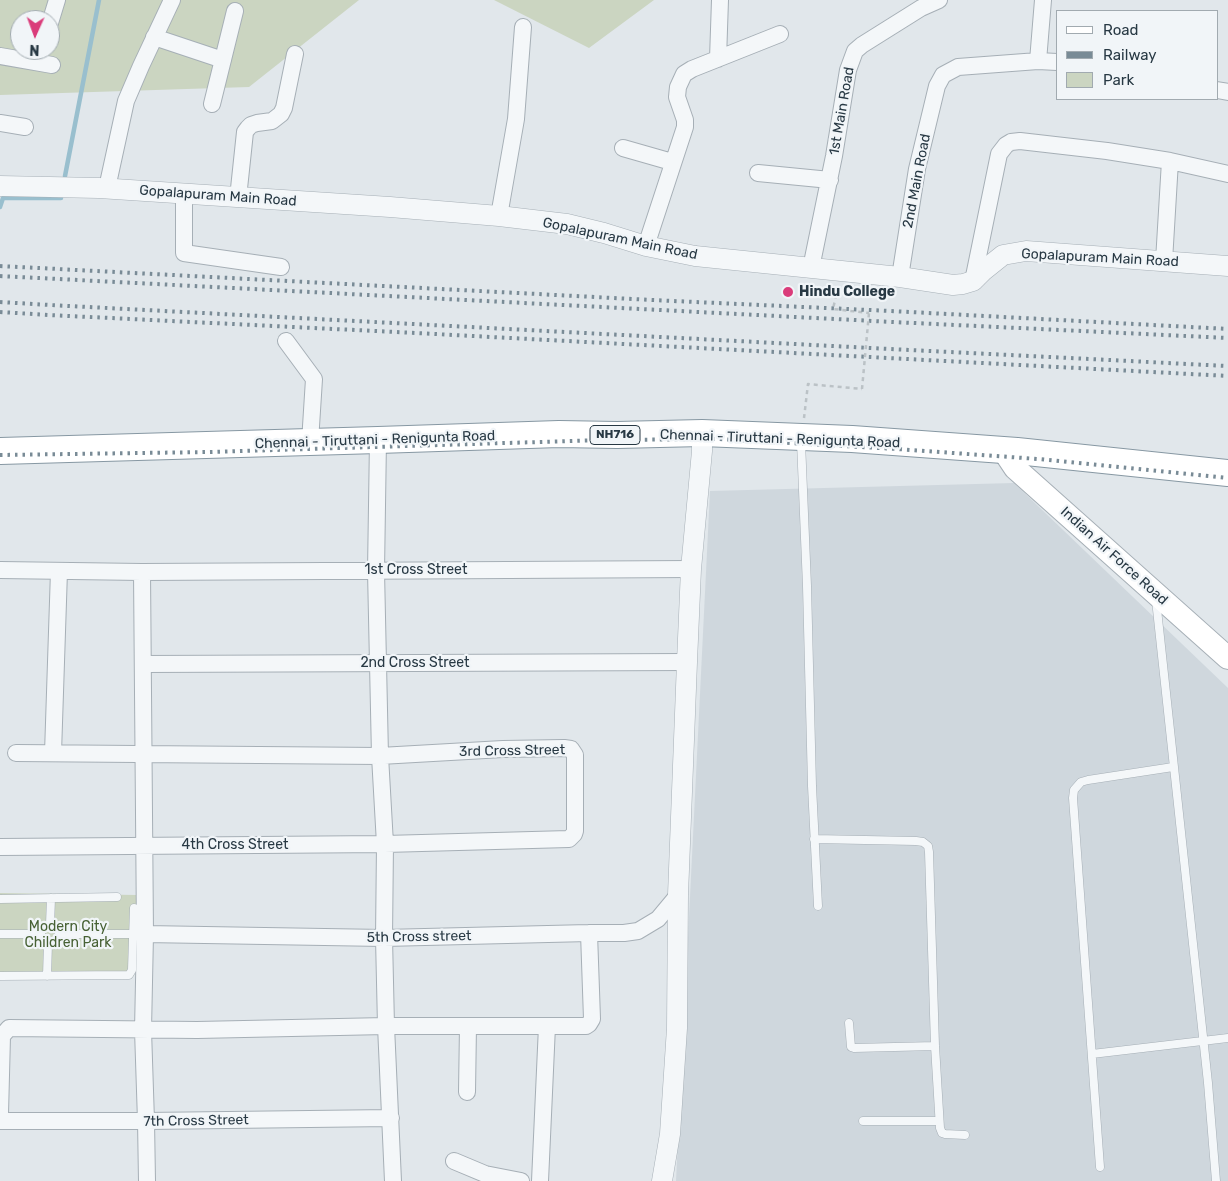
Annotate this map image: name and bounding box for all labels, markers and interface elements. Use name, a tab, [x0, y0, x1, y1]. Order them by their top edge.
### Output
north arrow	[10, 10, 60, 60]
legend	[1056, 10, 1218, 100]
text: Road	[1103, 21, 1139, 39]
text: N	[29, 41, 40, 58]
text: Railway	[1103, 46, 1157, 64]
street label: 1st Main Road	[826, 66, 858, 156]
text: Park	[1103, 71, 1134, 89]
street label: 2nd Main Road	[900, 132, 934, 230]
street label: Gopalapuram Main Road	[139, 182, 297, 210]
street label: Gopalapuram Main Road	[541, 214, 699, 264]
street label: Gopalapuram Main Road	[1021, 245, 1179, 271]
place label: Hindu College	[799, 284, 895, 300]
marker: Hindu College	[781, 285, 795, 299]
road number: NH716	[590, 426, 640, 444]
street label: Chennai - Tiruttani - Renigunta Road	[659, 426, 901, 452]
street label: Chennai - Tiruttani - Renigunta Road	[254, 427, 496, 453]
street label: Indian Air Force Road	[1057, 503, 1171, 609]
street label: 1st Cross Street	[365, 562, 467, 578]
street label: 2nd Cross Street	[360, 655, 470, 671]
street label: 3rd Cross Street	[459, 742, 565, 760]
street label: 4th Cross Street	[182, 837, 288, 853]
park label: Modern City Children Park	[24, 919, 112, 952]
street label: 5th Cross street	[366, 928, 472, 946]
street label: 7th Cross Street	[143, 1112, 249, 1130]

